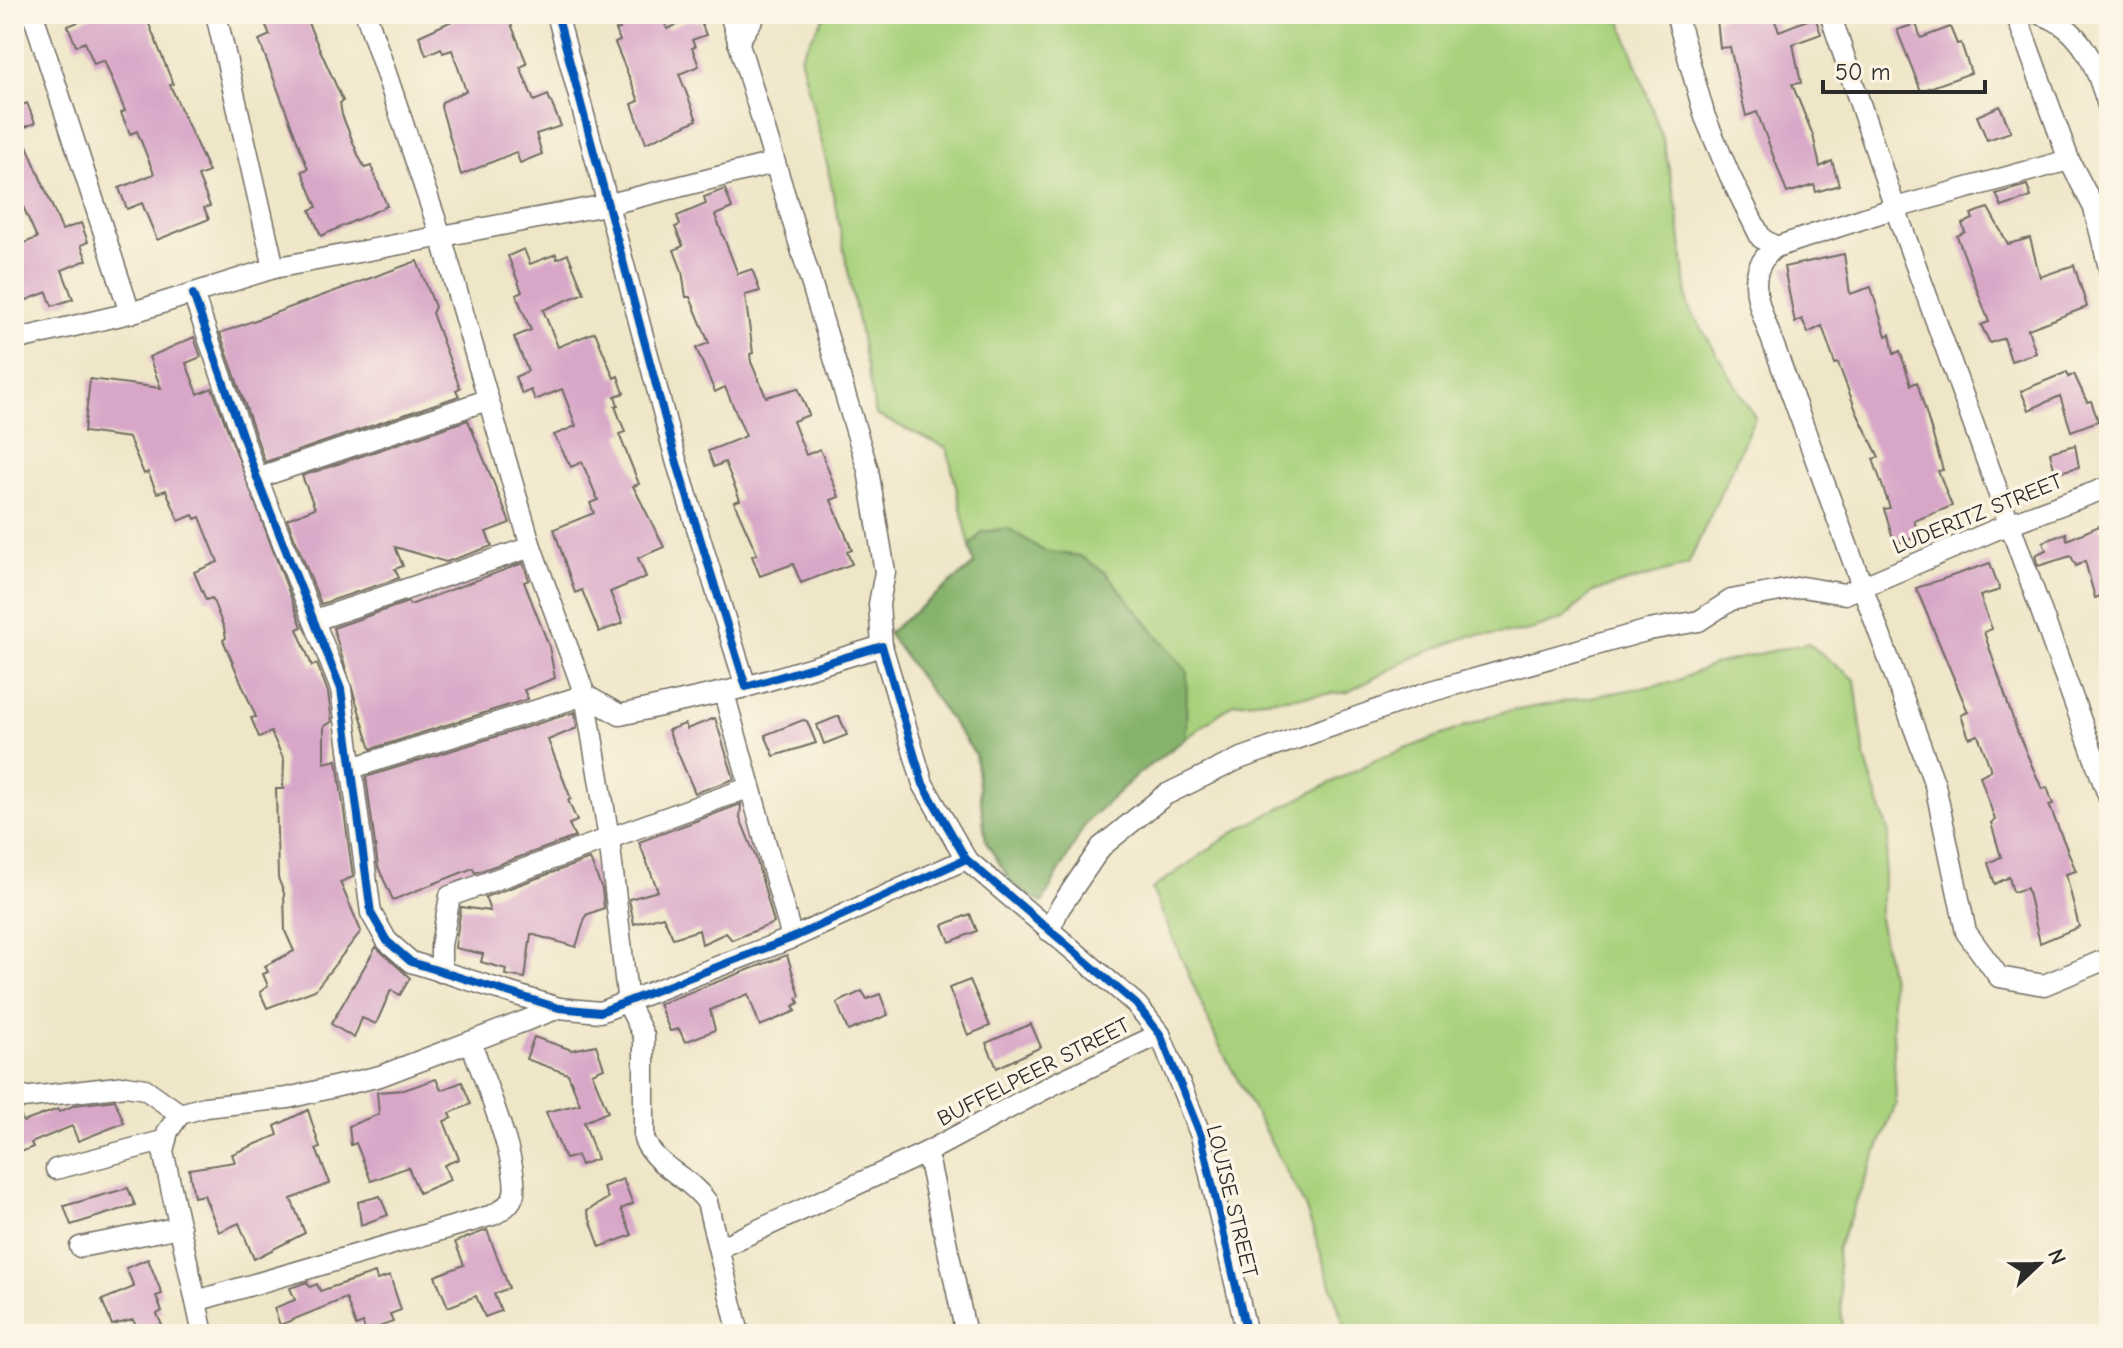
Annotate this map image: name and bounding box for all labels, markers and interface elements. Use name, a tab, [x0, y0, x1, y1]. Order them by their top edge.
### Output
scale bar	[1823, 44, 1985, 94]
text: 50 m	[1835, 58, 1891, 86]
street label: LUDERITZ STREET	[1889, 468, 2067, 560]
street label: BUFFELPEER STREET	[933, 1012, 1135, 1132]
street label: LOUISE STREET	[1201, 1123, 1264, 1280]
north arrow	[1999, 1224, 2079, 1304]
text: N	[2042, 1245, 2071, 1268]

